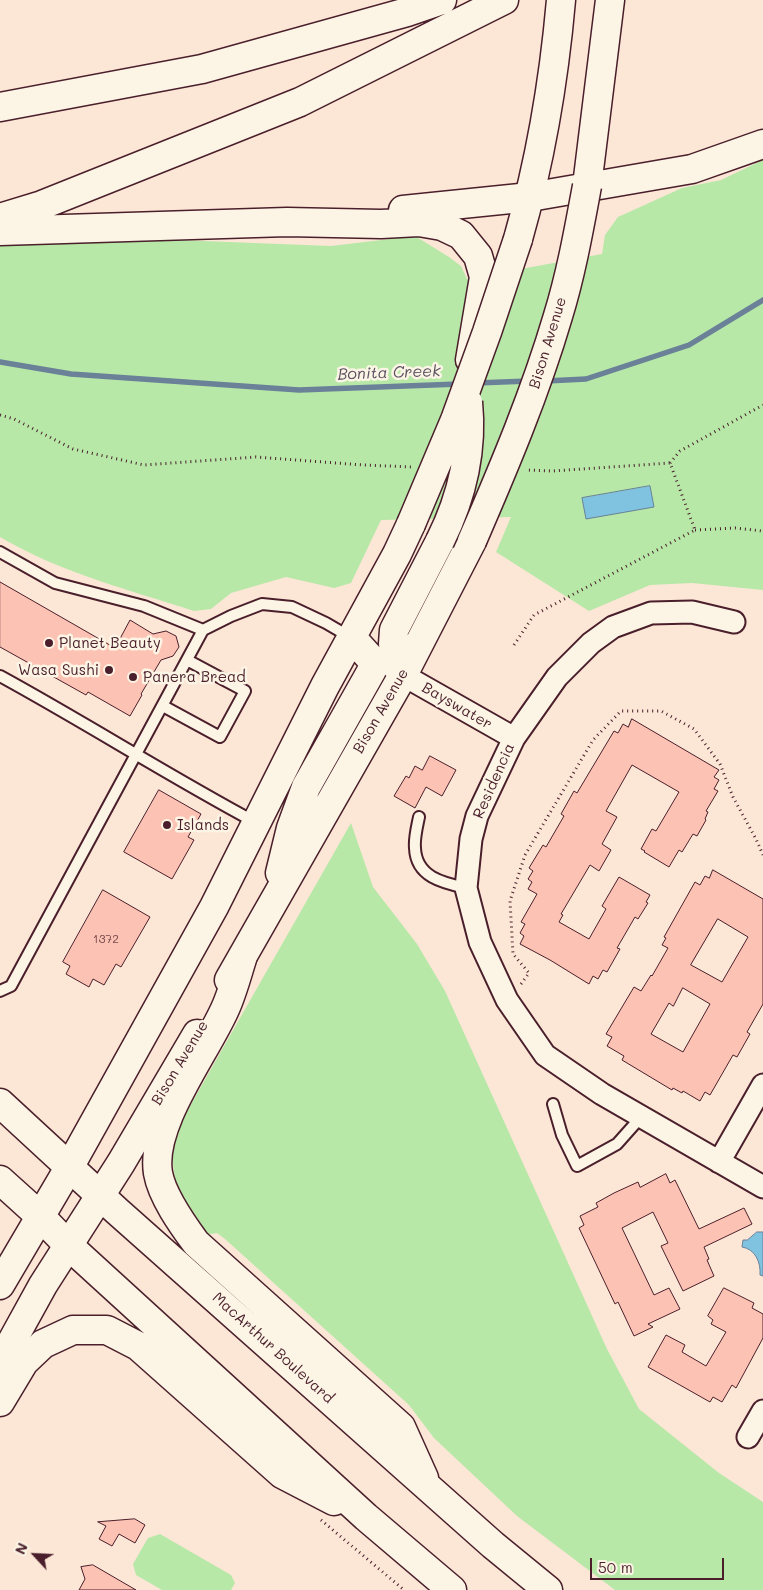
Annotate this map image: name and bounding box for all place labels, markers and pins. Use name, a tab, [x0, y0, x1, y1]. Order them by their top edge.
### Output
place label: Planet Beauty	[59, 634, 161, 652]
marker: Planet Beauty	[43, 637, 55, 649]
place label: Wasa Sushi	[18, 661, 99, 679]
marker: Wasa Sushi	[103, 664, 115, 676]
place label: Panera Bread	[143, 668, 246, 686]
marker: Panera Bread	[127, 671, 139, 683]
place label: Islands	[177, 816, 229, 834]
marker: Islands	[161, 819, 173, 831]

